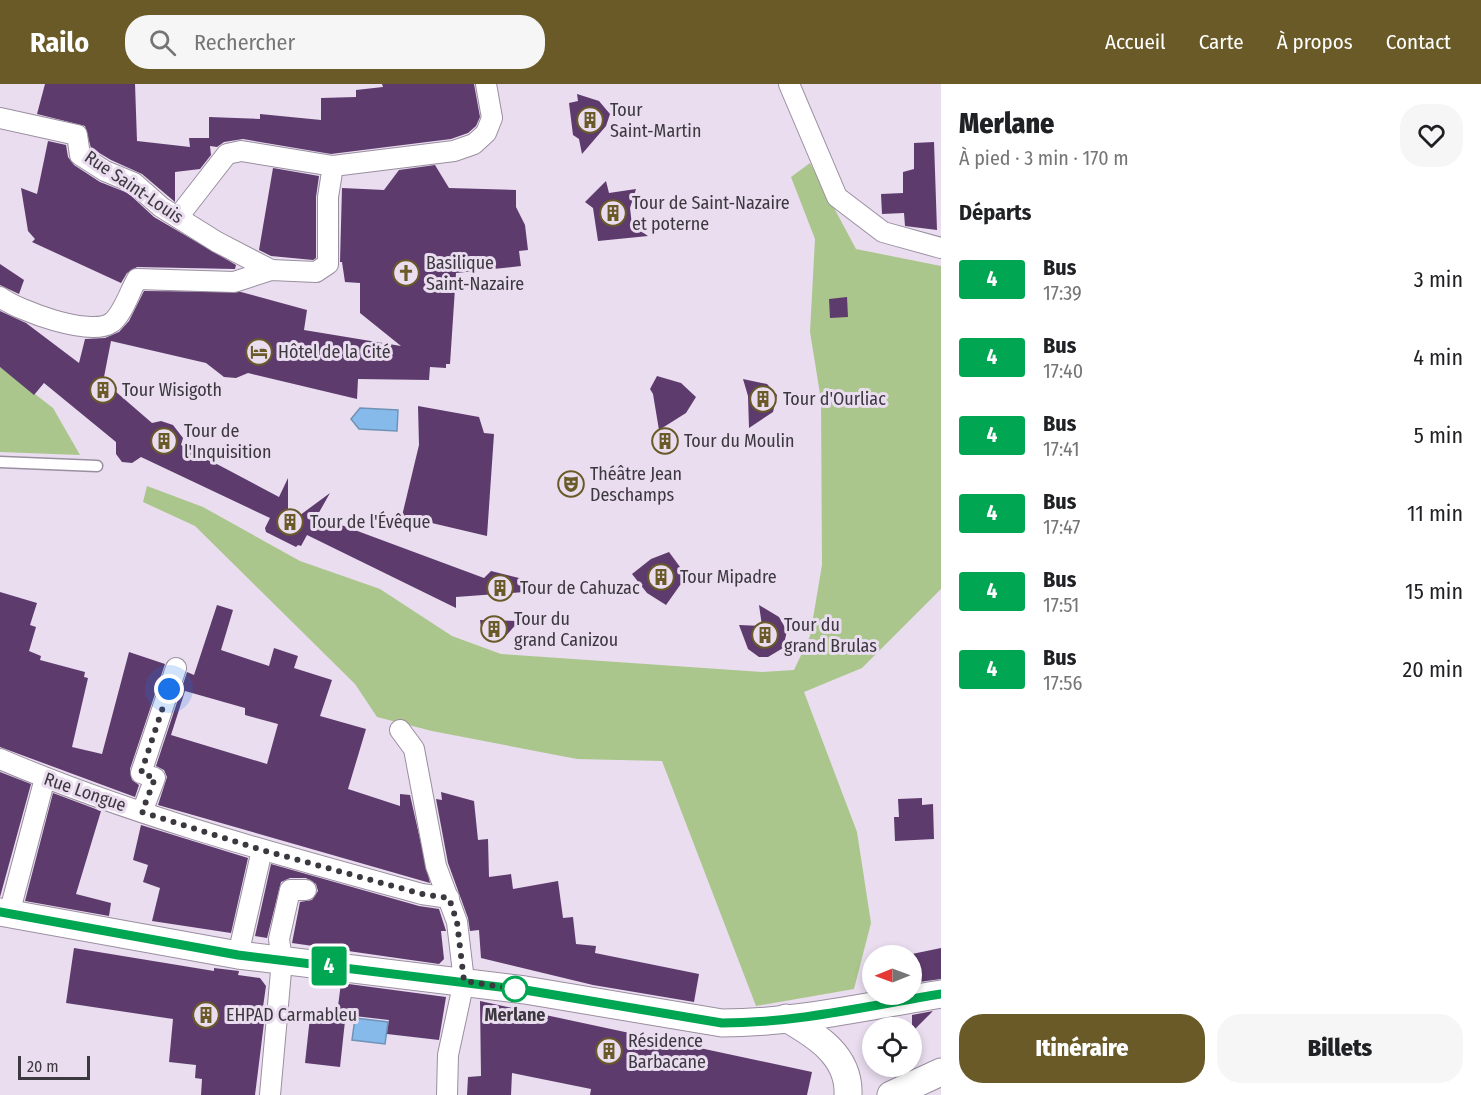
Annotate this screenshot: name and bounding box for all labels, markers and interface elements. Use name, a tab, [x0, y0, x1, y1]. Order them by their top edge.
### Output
search box	[125, 15, 545, 69]
text: Railo	[30, 26, 89, 59]
icon: search	[146, 26, 179, 59]
text: Rechercher	[194, 29, 295, 56]
text: Accueil	[1105, 29, 1166, 55]
text: Carte	[1199, 29, 1244, 55]
text: À propos	[1277, 29, 1353, 55]
text: Contact	[1386, 29, 1451, 55]
place label: Tour Saint-Martin	[610, 99, 701, 142]
button: heart	[1400, 104, 1463, 167]
building icon: Tour Saint-Martin	[575, 105, 605, 135]
text: Merlane	[959, 107, 1054, 140]
street label: Rue Saint-Louis	[80, 146, 188, 228]
text: À pied · 3 min · 170 m	[959, 146, 1129, 170]
place label: Tour de Saint-Nazaire et poterne	[632, 192, 790, 235]
building icon: Tour de Saint-Nazaire et poterne	[598, 198, 628, 228]
text: Départs	[959, 199, 1031, 226]
place label: Basilique Saint-Nazaire	[426, 252, 524, 295]
text: Bus	[1043, 254, 1076, 281]
church icon: Basilique Saint-Nazaire	[391, 258, 421, 288]
text: 4	[987, 266, 997, 292]
text: 3 min	[1414, 266, 1463, 293]
text: 17:39	[1043, 281, 1082, 305]
text: Bus	[1043, 332, 1076, 359]
hotel icon: Hôtel de la Cité	[244, 337, 274, 367]
place label: Hôtel de la Cité	[278, 341, 391, 363]
text: 4	[987, 344, 997, 370]
text: 4 min	[1413, 344, 1463, 371]
text: 17:40	[1043, 359, 1083, 383]
building icon: Tour Wisigoth	[88, 375, 118, 405]
place label: Tour Wisigoth	[122, 379, 222, 401]
building icon: Tour d'Ourliac	[748, 384, 778, 414]
place label: Tour d'Ourliac	[783, 388, 886, 410]
text: Bus	[1043, 410, 1076, 437]
place label: Tour de l'Inquisition	[184, 420, 272, 463]
text: 4	[987, 422, 997, 448]
text: 5 min	[1414, 422, 1463, 449]
building icon: Tour de l'Inquisition	[149, 426, 179, 456]
building icon: Tour du Moulin	[650, 426, 680, 456]
place label: Tour du Moulin	[684, 430, 794, 452]
text: 17:41	[1043, 437, 1079, 461]
place label: Théâtre Jean Deschamps	[590, 463, 682, 506]
theatre icon: Théâtre Jean Deschamps	[556, 469, 586, 499]
text: Bus	[1043, 488, 1076, 515]
text: 4	[987, 500, 997, 526]
text: 11 min	[1407, 500, 1463, 527]
building icon: Tour de l'Évêque	[275, 507, 305, 537]
place label: Tour de l'Évêque	[310, 510, 431, 533]
text: 17:47	[1043, 515, 1080, 539]
building icon: Tour Mipadre	[646, 562, 676, 592]
place label: Tour Mipadre	[680, 566, 777, 588]
text: Bus	[1043, 566, 1076, 593]
building icon: Tour de Cahuzac	[485, 573, 515, 603]
place label: Tour de Cahuzac	[520, 577, 640, 599]
text: 4	[987, 578, 997, 604]
text: 15 min	[1405, 578, 1463, 605]
text: 17:51	[1043, 593, 1079, 617]
place label: Tour du grand Canizou	[514, 608, 618, 651]
building icon: Tour du grand Canizou	[479, 614, 509, 644]
place label: Tour du grand Brulas	[784, 614, 877, 657]
building icon: Tour du grand Brulas	[750, 620, 780, 650]
text: Bus	[1043, 644, 1076, 671]
text: 4	[987, 656, 997, 682]
text: 20 min	[1403, 656, 1463, 683]
text: 17:56	[1043, 671, 1082, 695]
your location	[154, 674, 184, 704]
street label: Rue Longue	[41, 768, 129, 816]
north arrow	[862, 945, 922, 1005]
map controls	[862, 945, 922, 1077]
line badge: 4	[310, 946, 348, 986]
text: 4	[324, 953, 334, 979]
marker: Merlane	[502, 976, 528, 1002]
building icon: EHPAD Carmableu	[191, 1000, 221, 1030]
place label: EHPAD Carmableu	[226, 1004, 357, 1026]
place label: Merlane	[484, 1004, 546, 1026]
button: Itinéraire	[959, 1014, 1205, 1083]
button: Billets	[1217, 1014, 1463, 1083]
button: locate	[862, 1017, 922, 1077]
place label: Résidence Barbacane	[628, 1030, 706, 1073]
building icon: Résidence Barbacane	[594, 1036, 624, 1066]
scale bar	[18, 1053, 90, 1080]
text: 20 m	[27, 1057, 58, 1076]

